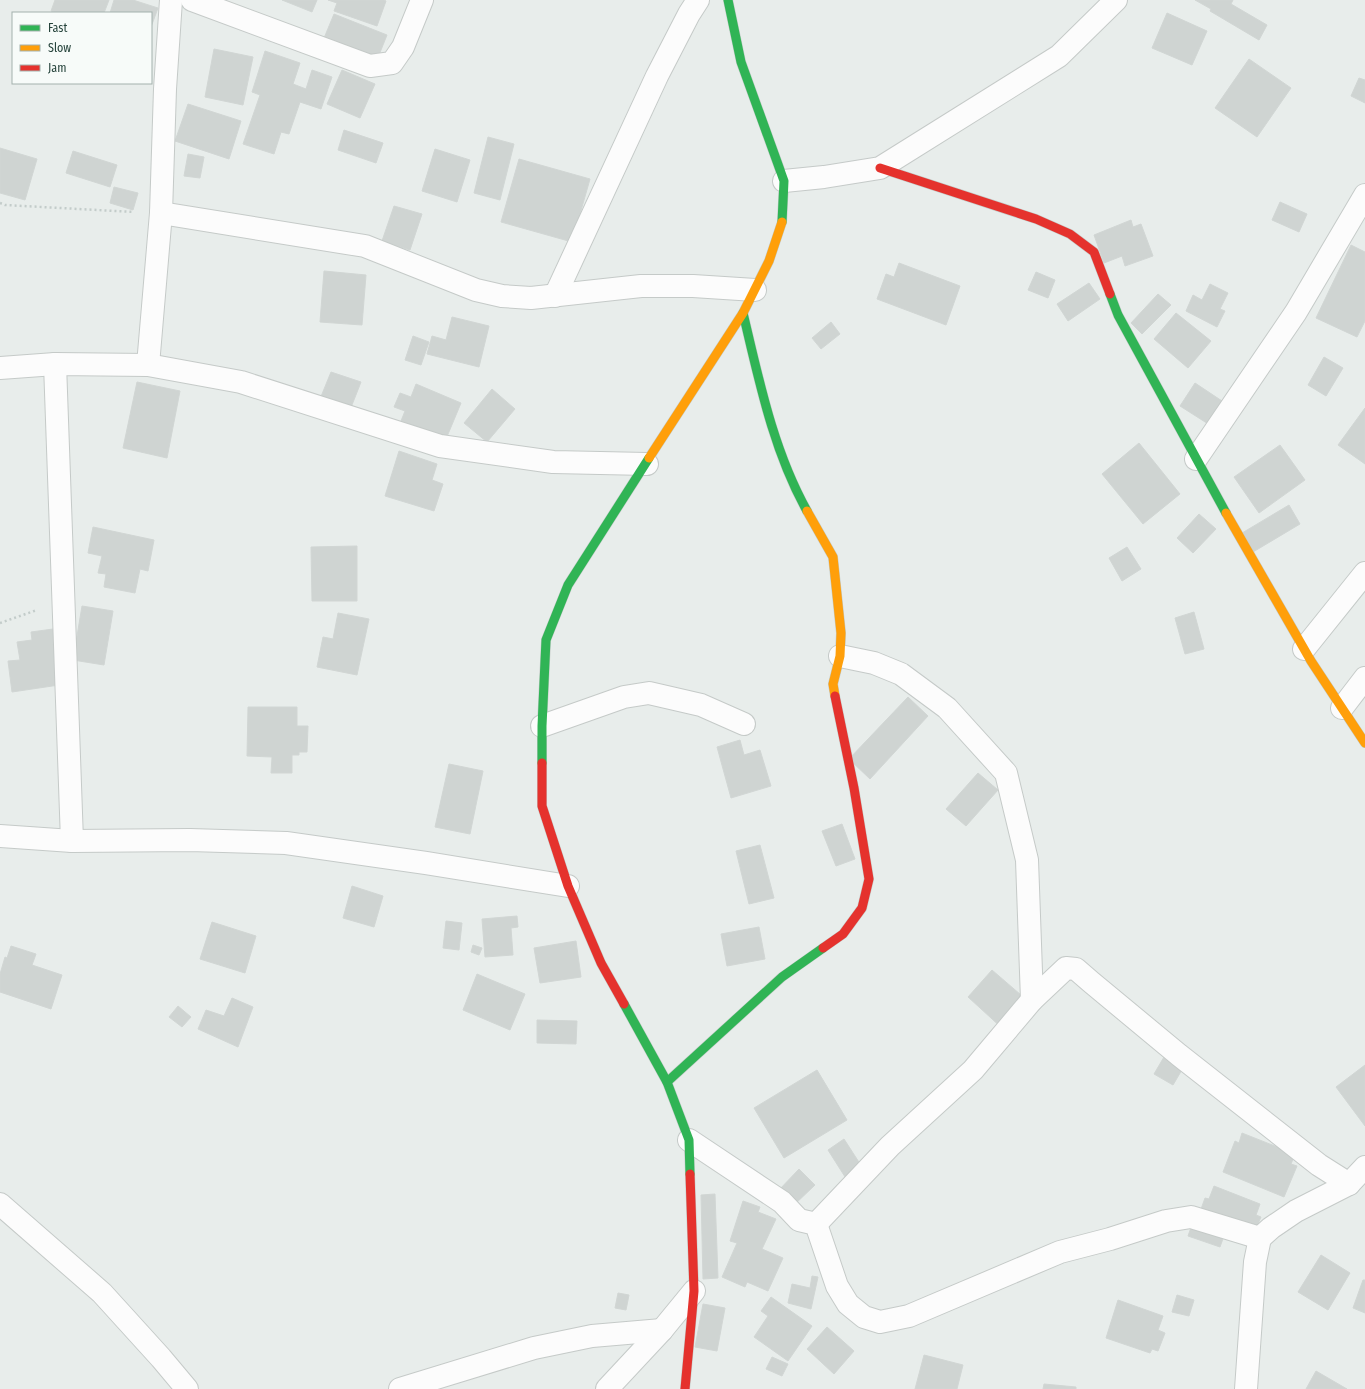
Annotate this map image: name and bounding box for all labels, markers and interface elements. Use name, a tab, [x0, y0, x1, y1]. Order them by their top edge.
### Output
legend	[12, 12, 152, 84]
text: Fast	[48, 21, 67, 35]
text: Slow	[48, 41, 71, 55]
text: Jam	[48, 61, 66, 75]

